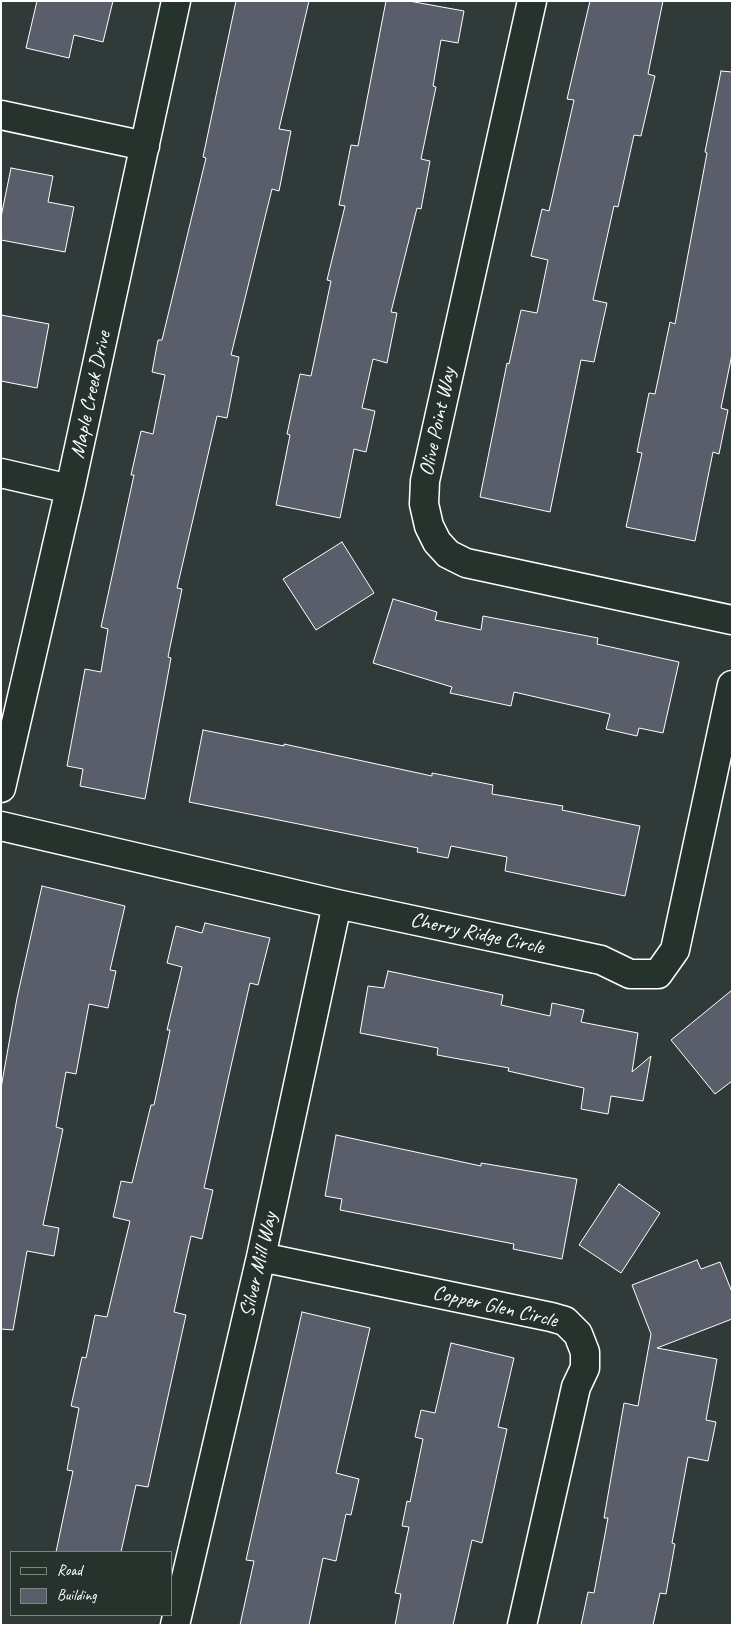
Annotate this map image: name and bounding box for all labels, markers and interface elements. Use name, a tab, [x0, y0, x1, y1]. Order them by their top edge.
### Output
street label: Maple Creek Drive	[65, 329, 117, 461]
street label: Olive Point Way	[414, 366, 462, 478]
street label: Cherry Ridge Circle	[408, 908, 546, 960]
street label: Silver Mill Way	[235, 1210, 283, 1320]
street label: Copper Glen Circle	[430, 1280, 560, 1334]
legend	[10, 1551, 172, 1616]
text: Road	[57, 1561, 82, 1580]
text: Building	[57, 1586, 96, 1605]

